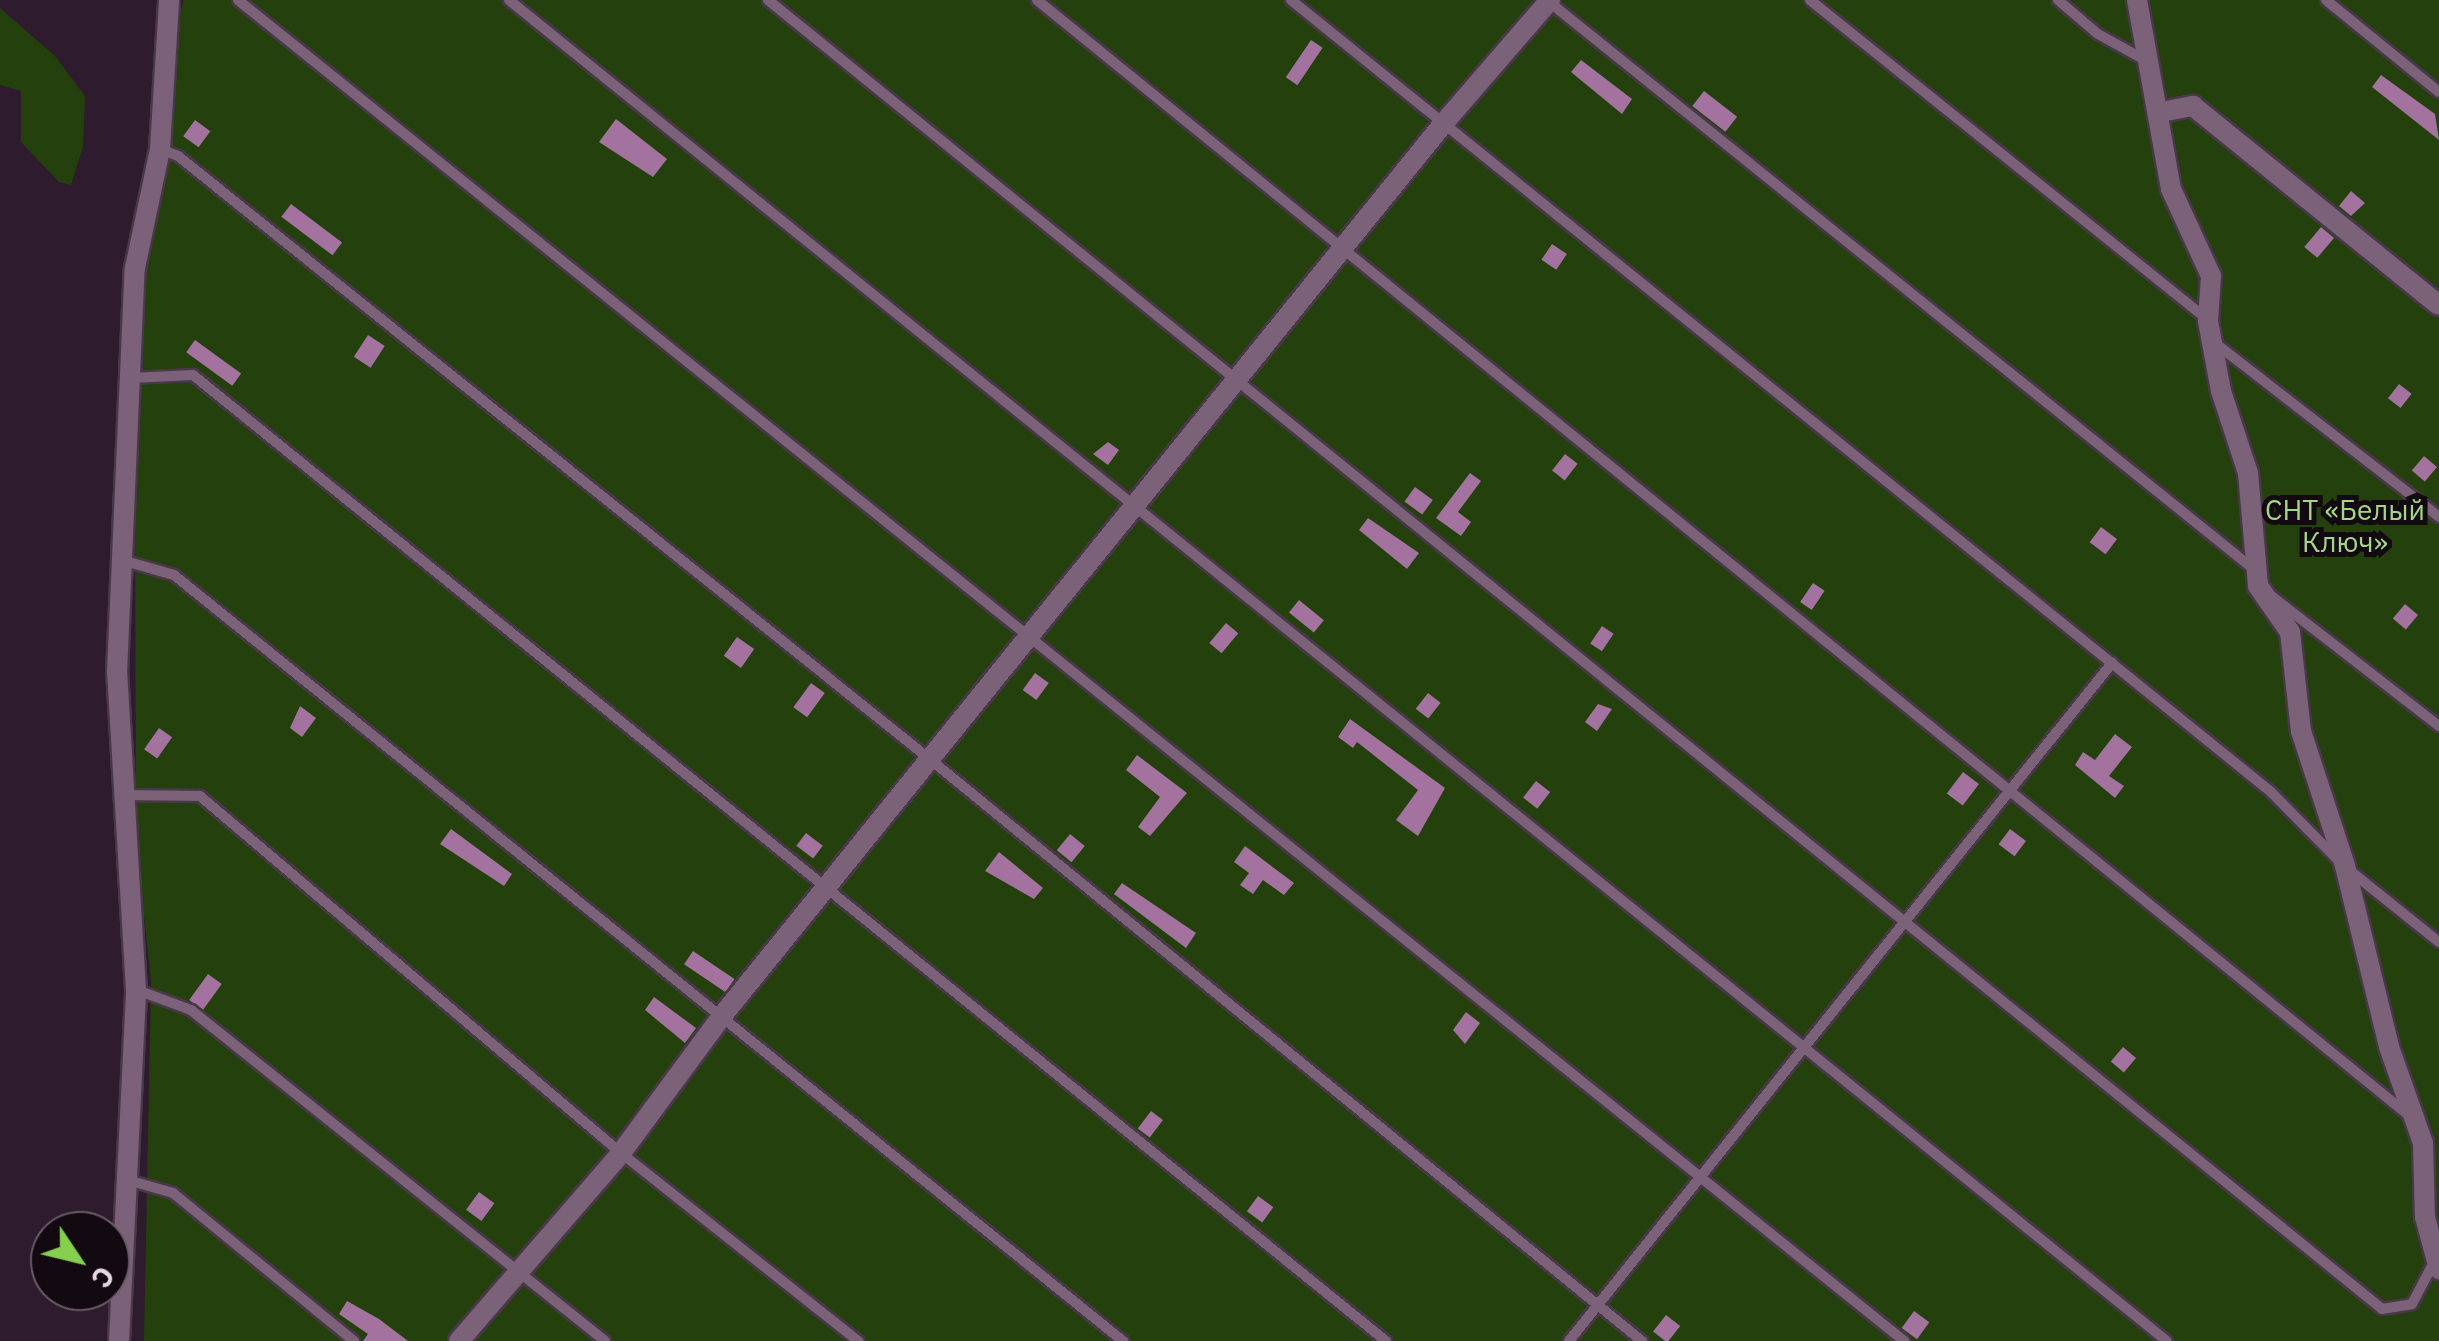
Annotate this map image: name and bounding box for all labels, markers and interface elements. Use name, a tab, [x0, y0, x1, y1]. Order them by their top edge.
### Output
park label: СНТ «Белый Ключ»	[2265, 493, 2425, 559]
north arrow	[30, 1211, 130, 1311]
text: С	[83, 1259, 124, 1295]

